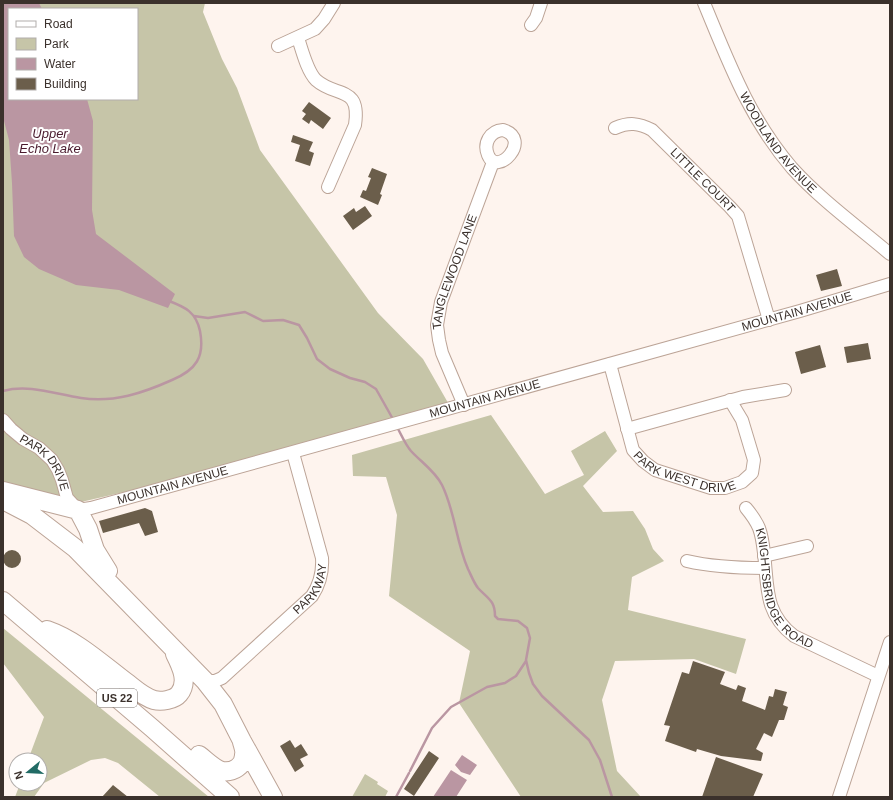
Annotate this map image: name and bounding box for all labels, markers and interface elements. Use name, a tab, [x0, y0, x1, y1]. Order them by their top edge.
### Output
legend	[8, 8, 138, 100]
text: Road	[44, 17, 73, 31]
text: Park	[44, 37, 70, 51]
text: Water	[44, 57, 76, 71]
text: Building	[44, 77, 87, 91]
street label: WOODLAND AVENUE	[737, 90, 819, 196]
water label: Upper Echo Lake	[19, 126, 81, 156]
street label: LITTLE COURT	[668, 145, 739, 215]
street label: TANGLEWOOD LANE	[430, 212, 480, 330]
street label: MOUNTAIN AVENUE	[740, 289, 854, 334]
street label: MOUNTAIN AVENUE	[428, 377, 542, 421]
street label: PARK DRIVE	[17, 432, 72, 492]
street label: PARK WEST DRIVE	[631, 448, 738, 495]
street label: MOUNTAIN AVENUE	[116, 463, 230, 507]
street label: KNIGHTSBRIDGE ROAD	[753, 526, 816, 651]
street label: PARKWAY	[290, 563, 329, 617]
road number: US 22	[97, 689, 137, 707]
north arrow	[8, 752, 48, 792]
text: N	[12, 769, 25, 781]

